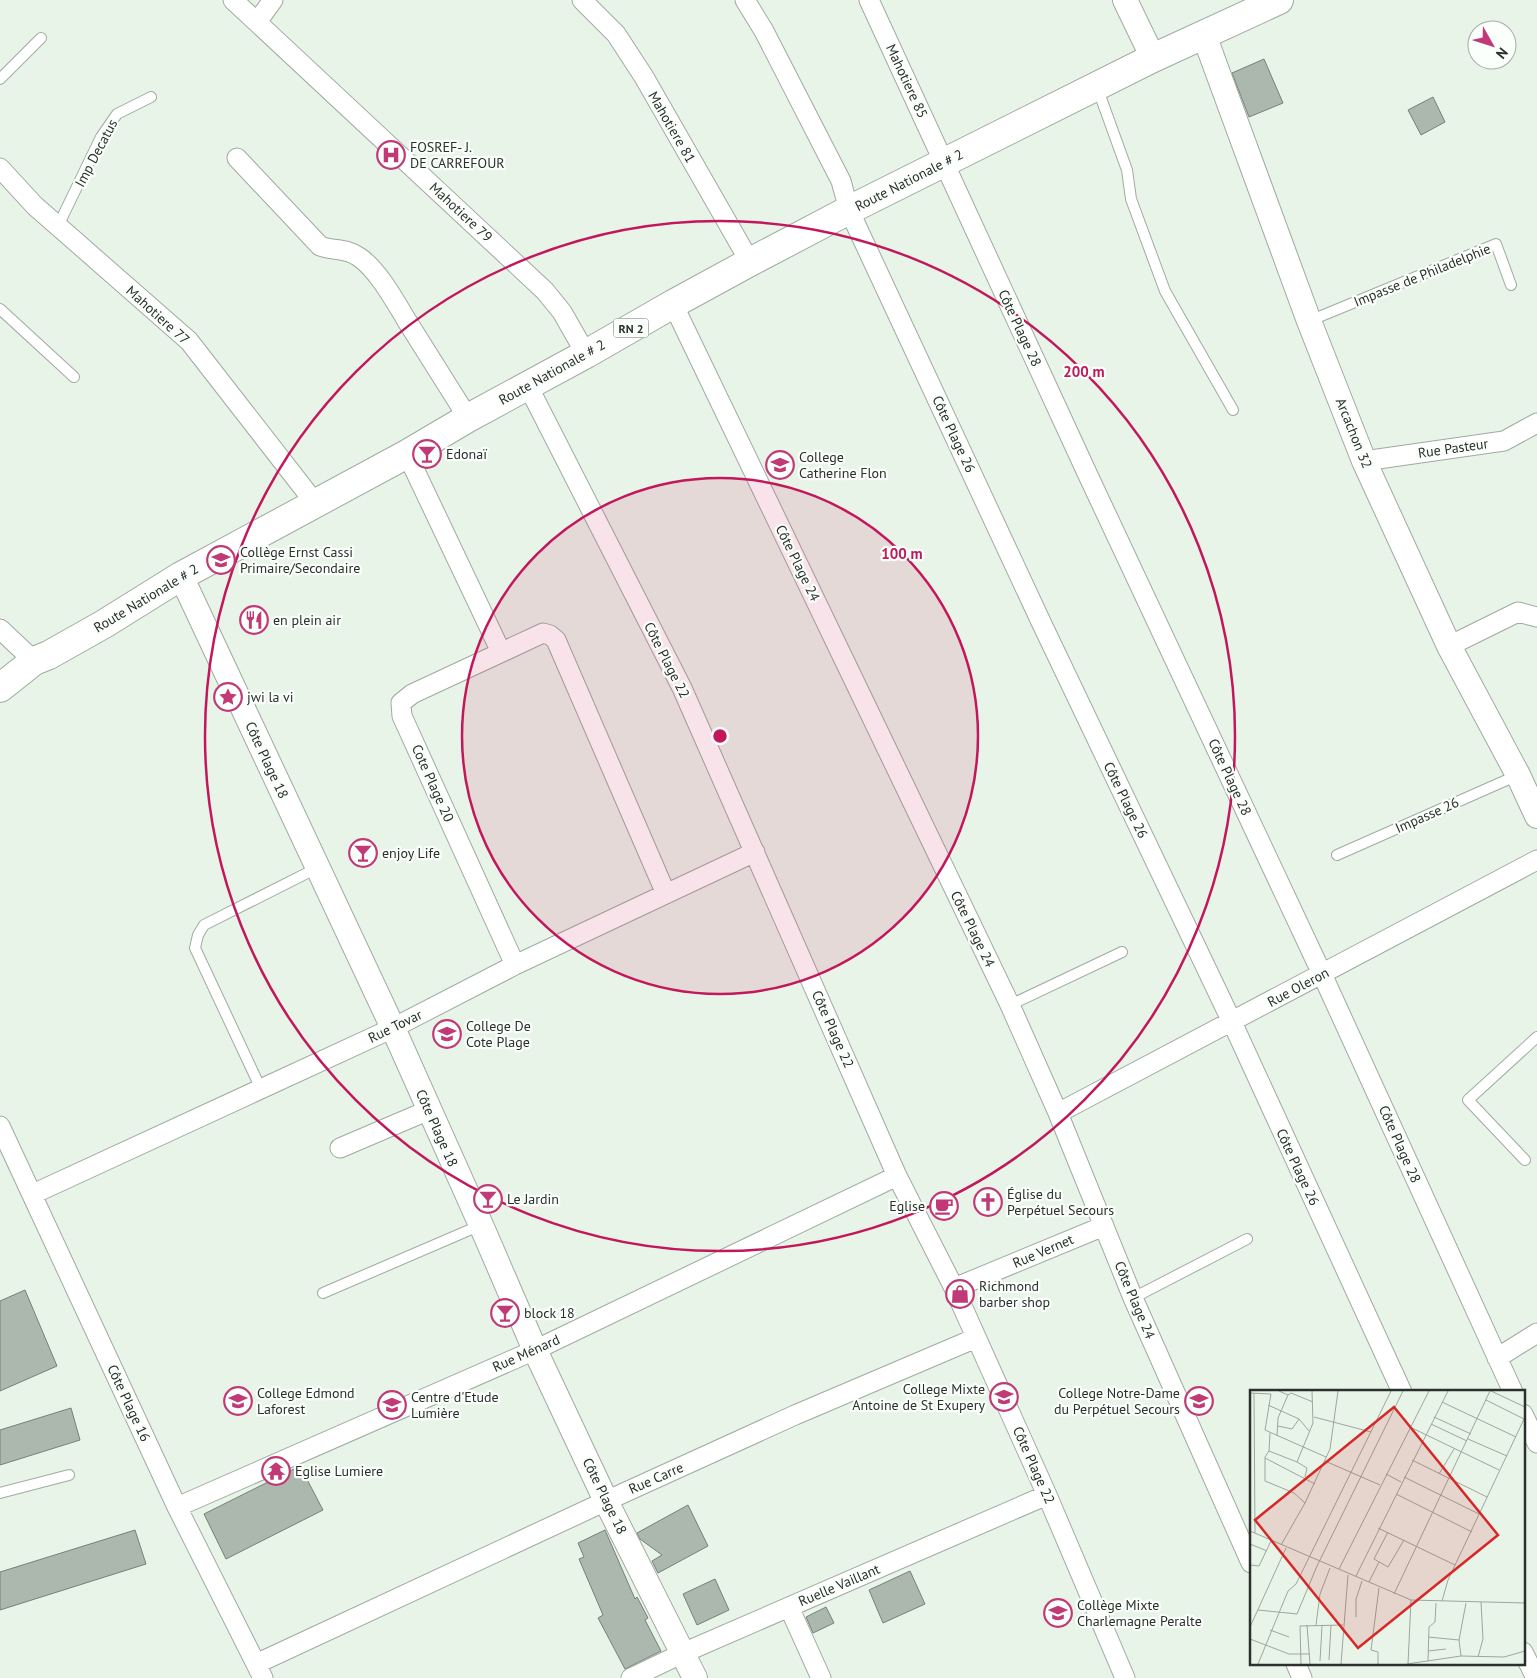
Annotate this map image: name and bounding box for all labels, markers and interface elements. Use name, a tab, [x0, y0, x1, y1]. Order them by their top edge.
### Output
north arrow	[1467, 20, 1517, 70]
street label: Mahotiere 85	[882, 41, 932, 121]
text: N	[1492, 44, 1512, 62]
street label: Mahotiere 81	[644, 88, 700, 166]
street label: Imp Decatus	[71, 116, 121, 190]
place label: FOSREF- J. DE CARREFOUR	[410, 138, 505, 172]
hospital icon: FOSREF- J. DE CARREFOUR	[376, 140, 406, 170]
street label: Route Nationale # 2	[852, 145, 966, 215]
street label: Mahotiere 79	[426, 178, 496, 246]
street label: Impasse de Philadelphie	[1351, 239, 1493, 311]
street label: Mahotiere 77	[122, 282, 194, 348]
street label: Côte Plage 28	[994, 287, 1046, 369]
road number: RN 2	[614, 318, 648, 338]
street label: Route Nationale # 2	[496, 335, 608, 409]
text: 200 m	[1063, 362, 1105, 381]
street label: Côte Plage 26	[928, 393, 980, 475]
street label: Arcachon 32	[1332, 395, 1376, 471]
street label: Rue Pasteur	[1417, 434, 1490, 462]
bar icon: Edonaï	[412, 439, 442, 469]
place label: Edonaï	[446, 445, 487, 463]
place label: College Catherine Flon	[799, 448, 887, 482]
school or university icon: College Catherine Flon	[765, 450, 795, 480]
street label: Côte Plage 24	[772, 522, 824, 605]
place label: Collège Ernst Cassi Primaire/Secondaire	[240, 543, 360, 577]
text: 100 m	[881, 544, 923, 563]
school or university icon: Collège Ernst Cassi Primaire/Secondaire	[206, 545, 236, 575]
street label: Route Nationale # 2	[90, 560, 202, 636]
restaurant icon: en plein air	[239, 605, 269, 635]
place label: en plein air	[273, 611, 341, 629]
street label: Côte Plage 22	[640, 619, 694, 701]
place icon: jwi la vi	[213, 682, 243, 712]
place label: jwi la vi	[247, 688, 294, 706]
street label: Côte Plage 18	[241, 719, 293, 801]
centre of rings	[711, 727, 729, 745]
street label: Côte Plage 28	[1204, 736, 1256, 818]
street label: Cote Plage 20	[408, 741, 458, 825]
street label: Côte Plage 26	[1100, 759, 1152, 841]
street label: Impasse 26	[1392, 793, 1462, 837]
bar icon: enjoy Life	[348, 838, 378, 868]
place label: enjoy Life	[382, 844, 440, 862]
street label: Côte Plage 24	[947, 888, 999, 971]
street label: Rue Oleron	[1264, 963, 1332, 1011]
street label: Côte Plage 22	[808, 987, 858, 1071]
street label: Rue Tovar	[365, 1005, 425, 1047]
place label: College De Cote Plage	[466, 1017, 531, 1051]
school or university icon: College De Cote Plage	[432, 1019, 462, 1049]
street label: Côte Plage 18	[412, 1086, 462, 1170]
street label: Côte Plage 28	[1375, 1102, 1425, 1186]
street label: Côte Plage 26	[1272, 1126, 1324, 1208]
bar icon: Le Jardin	[473, 1184, 503, 1214]
place label: Église du Perpétuel Secours	[1007, 1185, 1114, 1219]
church icon: Église du Perpétuel Secours	[973, 1187, 1003, 1217]
place label: Le Jardin	[507, 1190, 559, 1208]
cafe icon: Eglise	[929, 1191, 959, 1221]
place label: Eglise	[889, 1197, 925, 1215]
street label: Rue Vernet	[1010, 1230, 1077, 1272]
street label: Côte Plage 24	[1111, 1258, 1160, 1342]
place label: Richmond barber shop	[979, 1277, 1050, 1311]
shop icon: Richmond barber shop	[945, 1279, 975, 1309]
bar icon: block 18	[490, 1298, 520, 1328]
place label: block 18	[524, 1304, 575, 1322]
street label: Rue Ménard	[490, 1330, 562, 1376]
street label: Côte Plage 16	[103, 1362, 155, 1444]
place label: College Mixte Antoine de St Exupery	[852, 1380, 985, 1414]
school or university icon: College Mixte Antoine de St Exupery	[989, 1382, 1019, 1412]
place label: College Edmond Laforest	[257, 1384, 355, 1418]
place label: College Notre-Dame du Perpétuel Secours	[1054, 1384, 1180, 1418]
school or university icon: College Edmond Laforest	[223, 1386, 253, 1416]
school or university icon: College Notre-Dame du Perpétuel Secours	[1184, 1386, 1214, 1416]
place label: Centre d'Etude Lumière	[411, 1388, 499, 1422]
school or university icon: Centre d'Etude Lumière	[377, 1390, 407, 1420]
inset map	[1250, 1390, 1524, 1666]
street label: Côte Plage 22	[1009, 1423, 1059, 1507]
street label: Côte Plage 18	[579, 1455, 631, 1537]
temple icon: Eglise Lumiere	[261, 1456, 291, 1486]
street label: Rue Carre	[626, 1458, 686, 1498]
place label: Eglise Lumiere	[295, 1462, 383, 1480]
street label: Ruelle Vaillant	[795, 1560, 883, 1610]
place label: Collège Mixte Charlemagne Peralte	[1077, 1596, 1202, 1630]
school or university icon: Collège Mixte Charlemagne Peralte	[1043, 1598, 1073, 1628]

